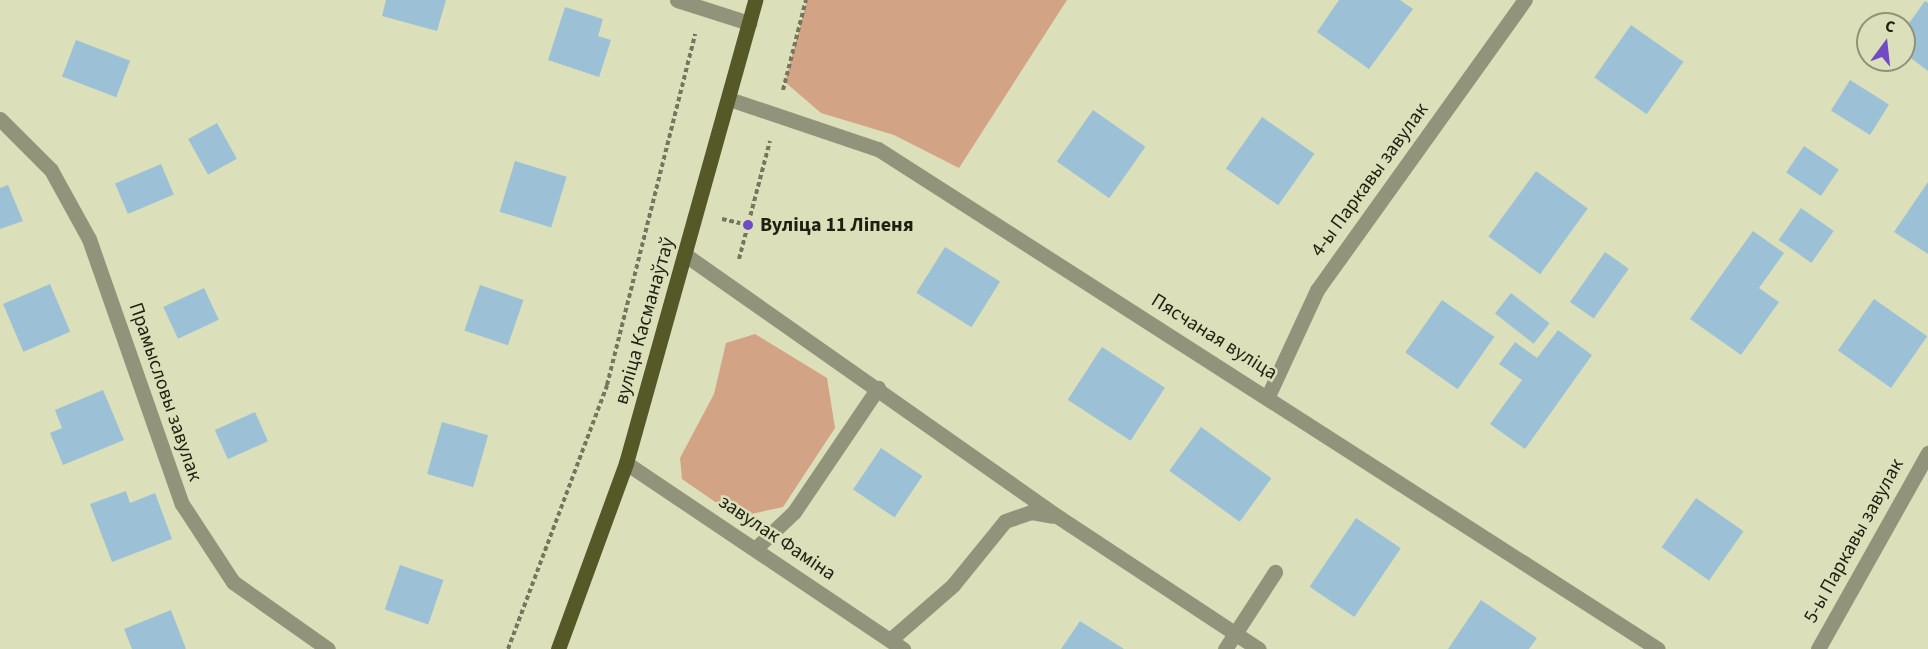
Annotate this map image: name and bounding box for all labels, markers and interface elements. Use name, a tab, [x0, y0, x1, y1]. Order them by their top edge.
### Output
north arrow	[1856, 12, 1916, 72]
text: С	[1883, 15, 1897, 38]
street label: 4-ы Паркавы завулак	[1306, 98, 1434, 262]
place label: Вуліца 11 Ліпеня	[760, 213, 914, 237]
marker: Вуліца 11 Ліпеня	[741, 218, 755, 232]
street label: вуліца Касманаўтаў	[610, 235, 680, 407]
street label: Пясчаная вуліца	[1146, 289, 1282, 385]
street label: Прамысловы завулак	[123, 299, 207, 485]
street label: 5-ы Паркавы завулак	[1799, 455, 1909, 627]
street label: завулак Фаміна	[714, 490, 840, 586]

